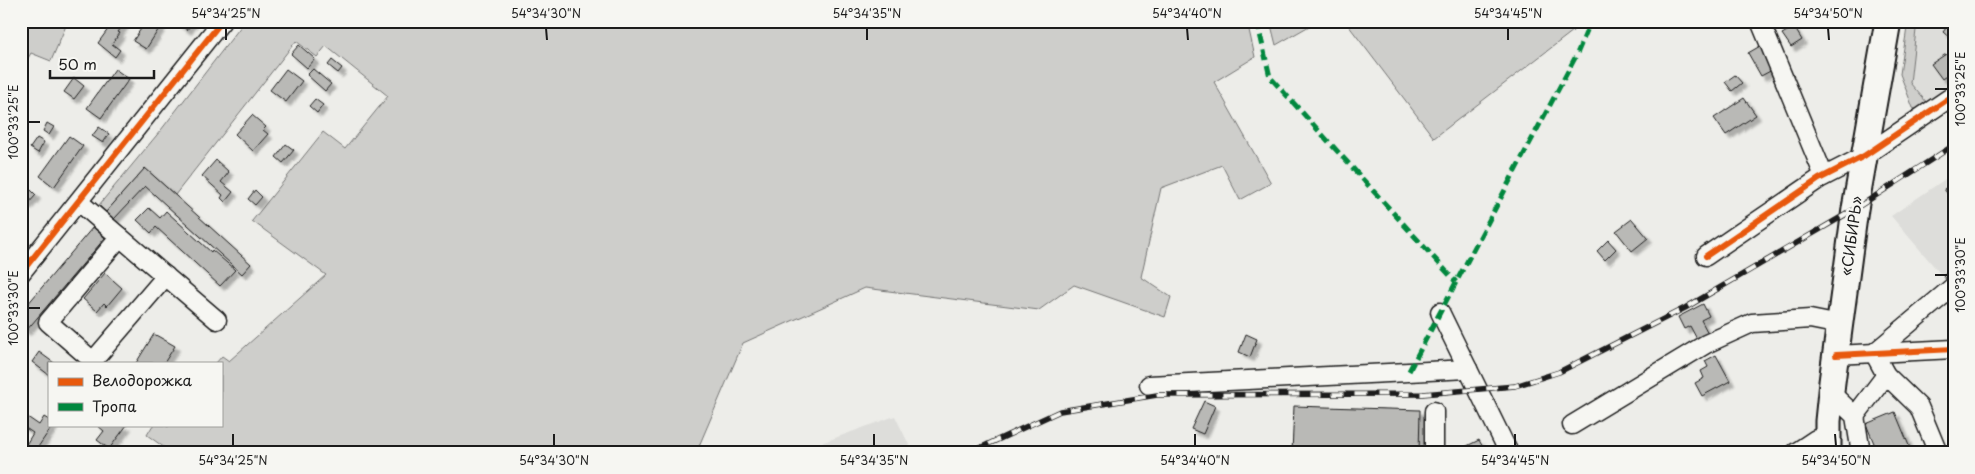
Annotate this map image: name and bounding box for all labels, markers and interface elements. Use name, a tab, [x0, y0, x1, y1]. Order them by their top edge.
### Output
text: 54°34'25"N	[191, 4, 261, 22]
text: 54°34'30"N	[511, 4, 581, 22]
text: 54°34'35"N	[833, 4, 901, 22]
text: 54°34'40"N	[1152, 4, 1222, 22]
text: 54°34'45"N	[1474, 4, 1542, 22]
text: 54°34'50"N	[1793, 4, 1863, 22]
scale bar	[50, 48, 154, 80]
text: 100°33'25"E	[1951, 51, 1969, 127]
text: 50 m	[58, 52, 97, 75]
text: 100°33'25"E	[4, 84, 22, 160]
street label: «СИБИРЬ»	[1834, 194, 1868, 277]
text: 100°33'30"E	[1951, 237, 1969, 313]
text: 100°33'30"E	[4, 270, 22, 346]
legend	[48, 362, 222, 426]
text: Велодорожка	[92, 368, 193, 391]
text: Тропа	[92, 394, 137, 417]
text: 54°34'25"N	[198, 451, 268, 469]
text: 54°34'30"N	[519, 451, 589, 469]
text: 54°34'35"N	[840, 451, 908, 469]
text: 54°34'40"N	[1160, 451, 1230, 469]
text: 54°34'45"N	[1481, 451, 1549, 469]
text: 54°34'50"N	[1801, 451, 1871, 469]

